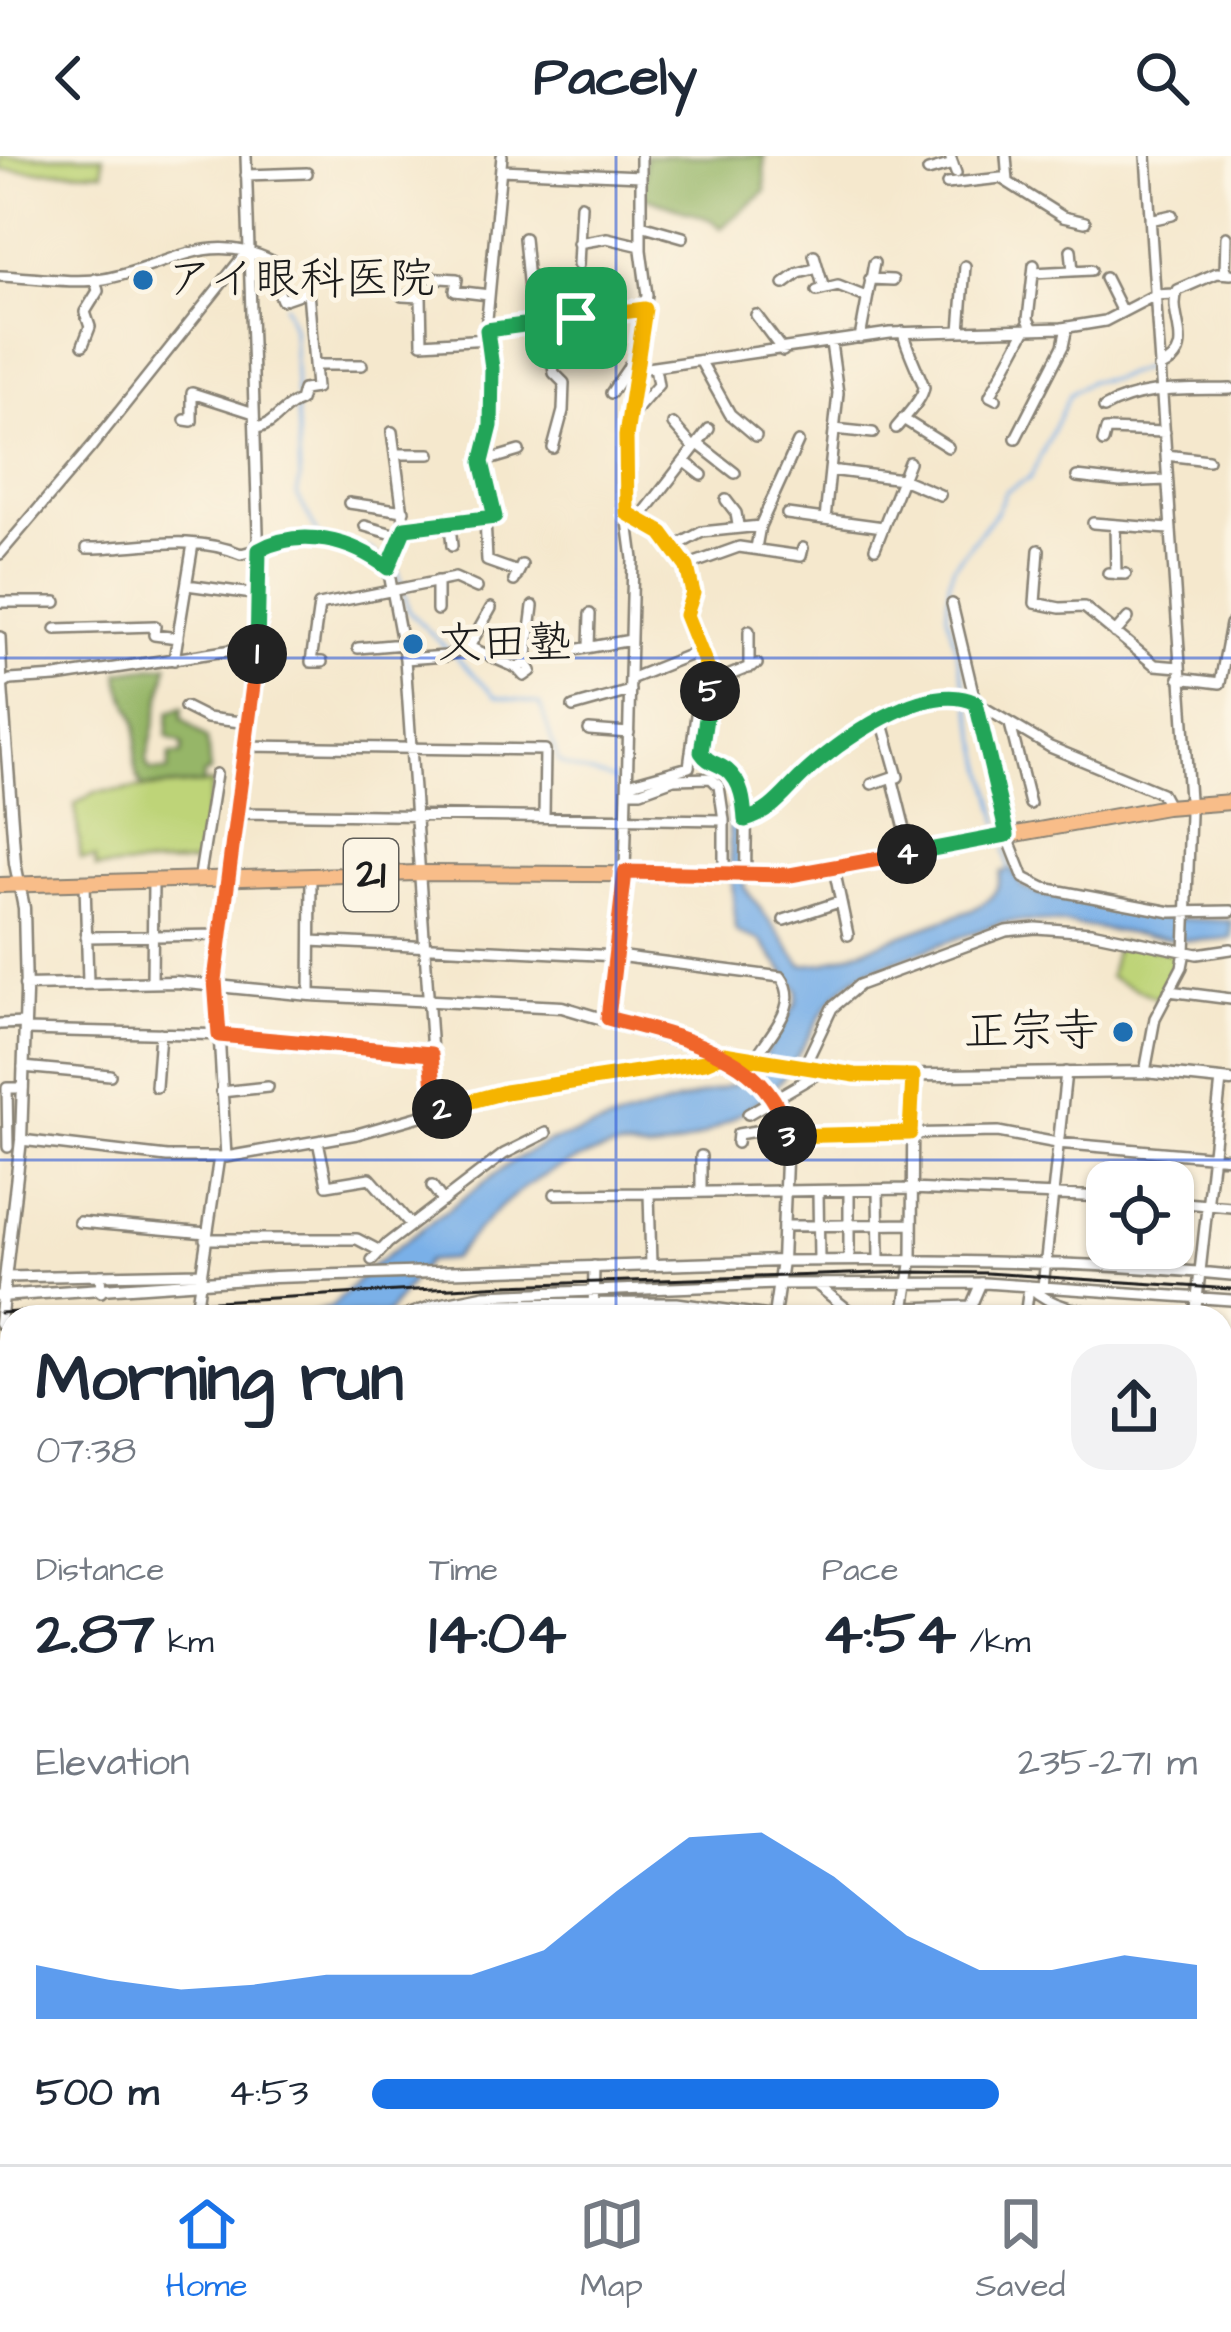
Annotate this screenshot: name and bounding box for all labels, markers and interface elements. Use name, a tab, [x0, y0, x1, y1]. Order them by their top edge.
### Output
text: Pacely	[534, 41, 697, 116]
icon: back	[36, 45, 102, 111]
icon: search	[1129, 45, 1195, 111]
place label: アイ眼科医院	[167, 249, 434, 311]
marker: アイ眼科医院	[130, 267, 156, 293]
pin	[525, 267, 627, 369]
icon: arrive	[543, 285, 609, 351]
place label: 文田塾	[437, 613, 572, 675]
pin: 1	[227, 624, 287, 684]
text: 1	[255, 631, 259, 677]
marker: 文田塾	[400, 631, 426, 657]
pin: 5	[680, 661, 740, 721]
text: 5	[698, 668, 722, 714]
pin: 4	[877, 824, 937, 884]
text: 4	[896, 831, 918, 877]
road number: 21	[344, 839, 398, 911]
place label: 正宗寺	[964, 1001, 1099, 1063]
marker: 正宗寺	[1110, 1019, 1136, 1045]
pin: 2	[412, 1079, 472, 1139]
text: 2	[433, 1086, 451, 1132]
pin: 3	[757, 1106, 817, 1166]
text: 3	[779, 1113, 795, 1159]
map controls	[1086, 1161, 1194, 1269]
button: locate	[1086, 1161, 1194, 1269]
text: Morning run	[36, 1334, 404, 1426]
button: share	[1071, 1344, 1197, 1470]
text: 07:38	[36, 1425, 136, 1479]
text: Distance	[36, 1547, 164, 1593]
text: Time	[429, 1547, 498, 1593]
text: Pace	[822, 1547, 899, 1593]
text: 2.87	[36, 1593, 155, 1676]
text: 14:04	[429, 1593, 566, 1676]
text: 4:54	[822, 1593, 956, 1676]
text: km	[155, 1619, 214, 1665]
text: /km	[956, 1619, 1030, 1665]
text: Elevation	[36, 1737, 190, 1791]
text: 235–271 m	[1018, 1737, 1197, 1791]
text: 500 m	[36, 2067, 159, 2121]
text: 4:53	[228, 2067, 309, 2121]
tab: Home	[166, 2191, 248, 2309]
tab: Map	[579, 2191, 645, 2309]
tab: Saved	[976, 2191, 1065, 2309]

